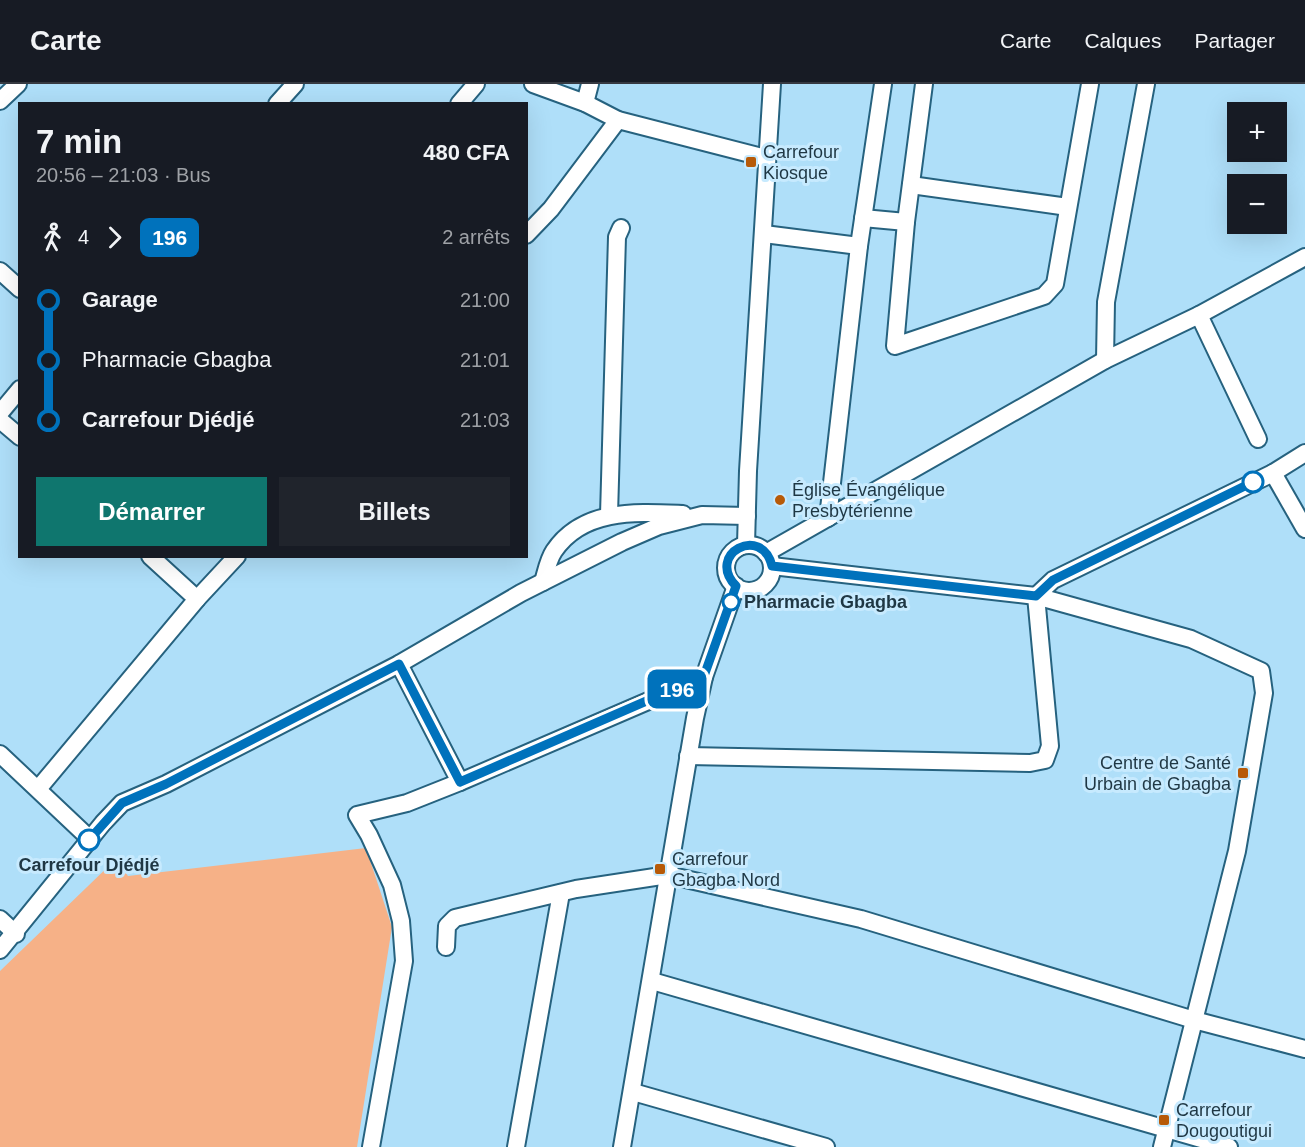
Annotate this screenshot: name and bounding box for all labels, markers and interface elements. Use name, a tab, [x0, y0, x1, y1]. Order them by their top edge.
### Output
text: Carte	[30, 25, 102, 56]
text: Carte	[1000, 29, 1051, 52]
text: Calques	[1084, 29, 1161, 52]
text: Partager	[1194, 29, 1275, 52]
map controls	[1227, 102, 1287, 234]
button: +	[1227, 102, 1287, 162]
text: 7 min	[36, 123, 122, 160]
text: 480 CFA	[423, 140, 510, 165]
place label: Carrefour Kiosque	[763, 142, 839, 183]
marker: Carrefour Kiosque	[744, 155, 758, 169]
text: 20:56 – 21:03 · Bus	[36, 164, 211, 186]
button: −	[1227, 174, 1287, 234]
icon: walk	[36, 221, 69, 254]
icon: forward	[98, 221, 131, 254]
text: 4	[78, 226, 89, 248]
text: 196	[152, 226, 187, 249]
text: 2 arrêts	[442, 226, 510, 248]
text: Garage	[82, 287, 158, 312]
text: 21:00	[460, 289, 510, 311]
text: Pharmacie Gbagba	[82, 347, 272, 372]
text: 21:01	[460, 349, 510, 371]
text: Carrefour Djédjé	[82, 407, 254, 432]
text: 21:03	[460, 409, 510, 431]
unlabelled marker	[1242, 471, 1264, 493]
button: Démarrer	[36, 477, 267, 546]
button: Billets	[279, 477, 510, 546]
place label: Église Évangélique Presbytérienne	[792, 480, 945, 521]
marker: Église Évangélique Presbytérienne	[773, 493, 787, 507]
place label: Pharmacie Gbagba	[744, 592, 908, 612]
marker: Pharmacie Gbagba	[722, 593, 740, 611]
line badge: 196	[642, 670, 712, 708]
text: 196	[659, 678, 695, 701]
place label: Centre de Santé Urbain de Gbagba	[1084, 753, 1232, 794]
marker: Centre de Santé Urbain de Gbagba	[1236, 766, 1250, 780]
marker: Carrefour Djédjé	[78, 829, 100, 851]
place label: Carrefour Gbagba Nord	[672, 849, 780, 890]
place label: Carrefour Djédjé	[18, 855, 160, 875]
marker: Carrefour Gbagba Nord	[653, 862, 667, 876]
place label: Carrefour Dougoutigui	[1176, 1100, 1272, 1141]
marker: Carrefour Dougoutigui	[1157, 1113, 1171, 1127]

